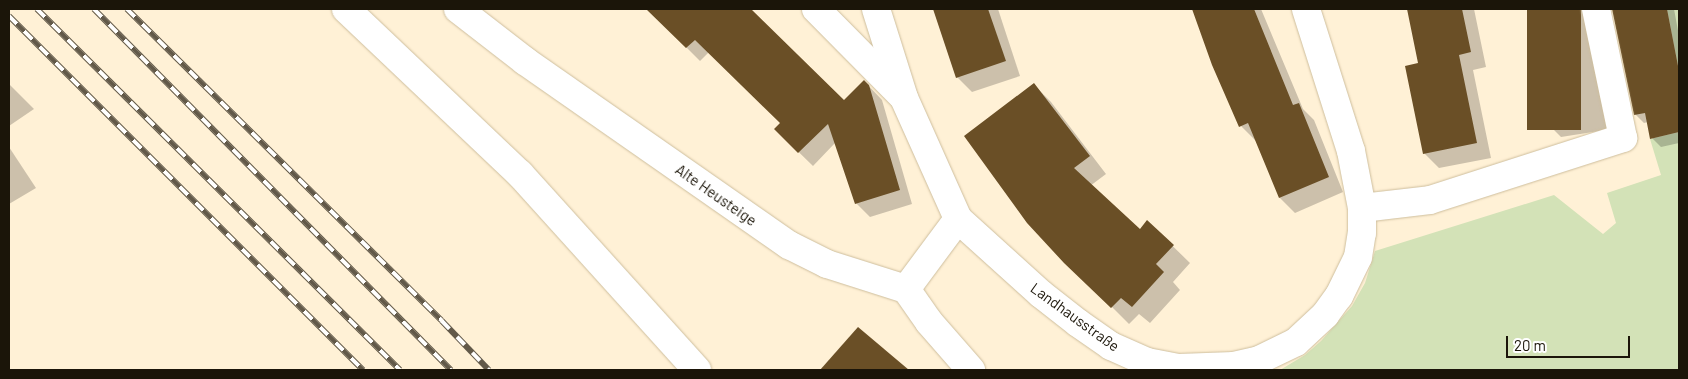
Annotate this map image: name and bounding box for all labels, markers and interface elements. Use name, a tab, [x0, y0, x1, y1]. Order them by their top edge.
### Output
street label: Alte Heusteige	[672, 160, 760, 230]
street label: Landhausstraße	[1027, 279, 1123, 355]
scale bar	[1508, 326, 1632, 358]
text: 20 m	[1514, 336, 1546, 354]

